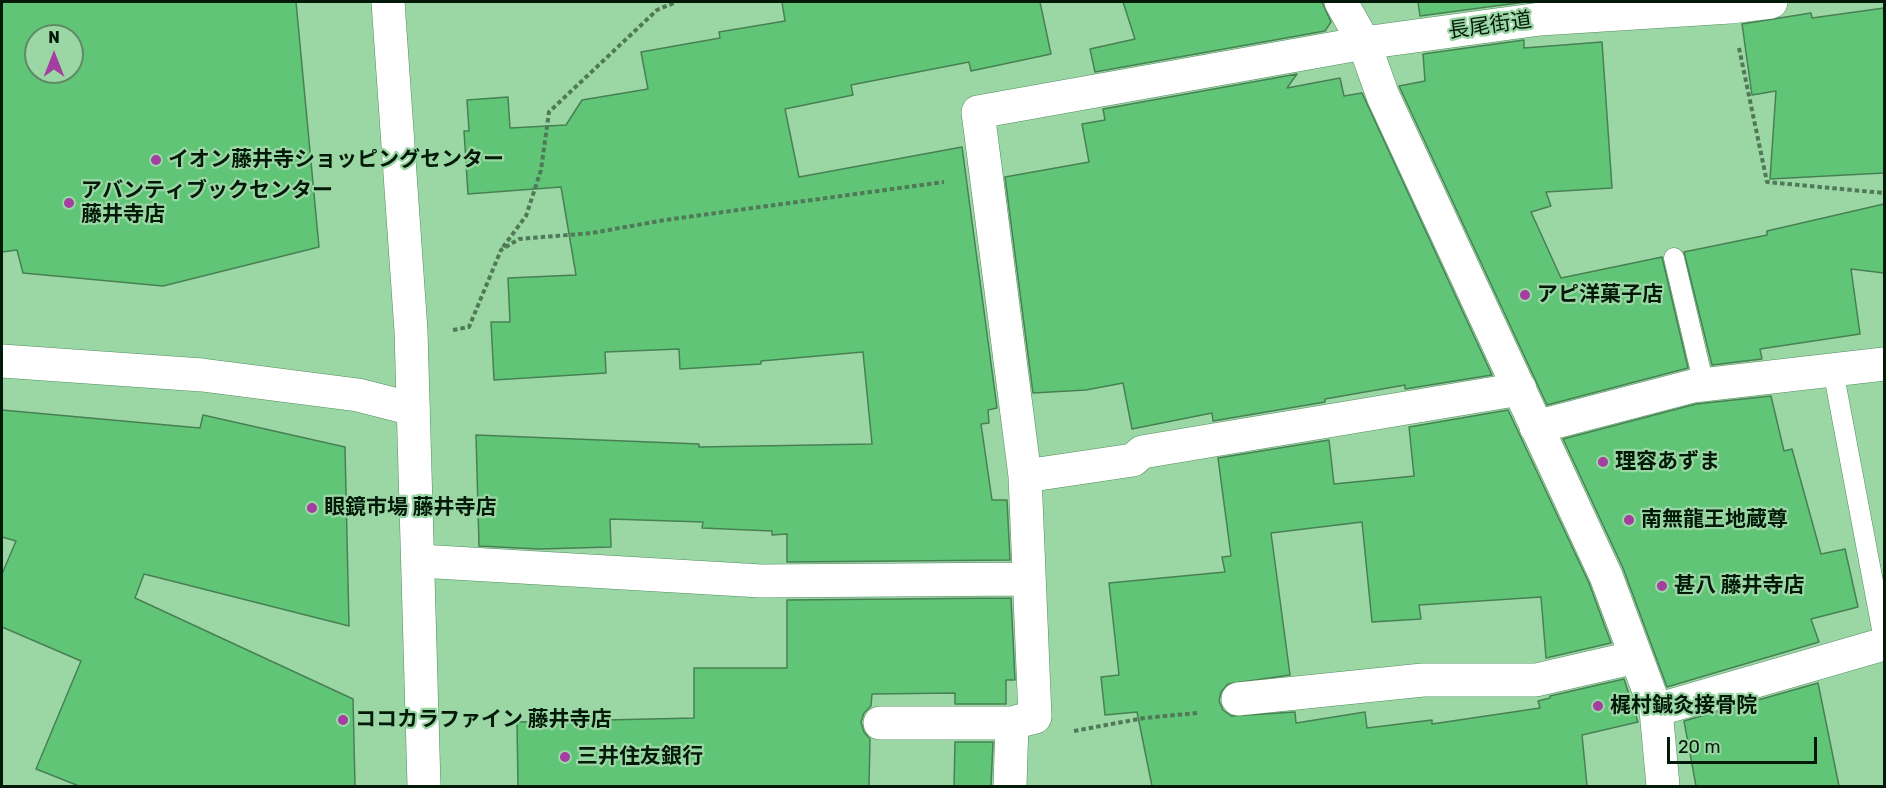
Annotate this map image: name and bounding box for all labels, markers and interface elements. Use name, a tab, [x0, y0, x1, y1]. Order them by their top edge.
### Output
street label: 長尾街道	[1447, 8, 1533, 44]
north arrow	[24, 24, 84, 84]
text: N	[48, 28, 60, 47]
place label: イオン藤井寺ショッピングセンター	[168, 147, 504, 173]
marker: イオン藤井寺ショッピングセンター	[149, 153, 163, 167]
place label: アバンティブックセンター 藤井寺店	[81, 178, 333, 228]
marker: アバンティブックセンター 藤井寺店	[62, 196, 76, 210]
place label: アピ洋菓子店	[1537, 282, 1663, 308]
marker: アピ洋菓子店	[1518, 288, 1532, 302]
place label: 理容あずま	[1615, 449, 1720, 475]
marker: 理容あずま	[1596, 455, 1610, 469]
place label: 眼鏡市場 藤井寺店	[324, 495, 496, 521]
marker: 眼鏡市場 藤井寺店	[305, 501, 319, 515]
place label: 南無龍王地蔵尊	[1641, 507, 1788, 533]
marker: 南無龍王地蔵尊	[1622, 513, 1636, 527]
place label: 甚八 藤井寺店	[1674, 573, 1804, 599]
marker: 甚八 藤井寺店	[1655, 579, 1669, 593]
place label: 梶村鍼灸接骨院	[1610, 693, 1757, 719]
marker: 梶村鍼灸接骨院	[1591, 699, 1605, 713]
place label: ココカラファイン 藤井寺店	[355, 707, 611, 733]
marker: ココカラファイン 藤井寺店	[336, 713, 350, 727]
scale bar	[1670, 725, 1820, 763]
text: 20 m	[1678, 736, 1720, 758]
place label: 三井住友銀行	[577, 744, 703, 770]
marker: 三井住友銀行	[558, 750, 572, 764]

